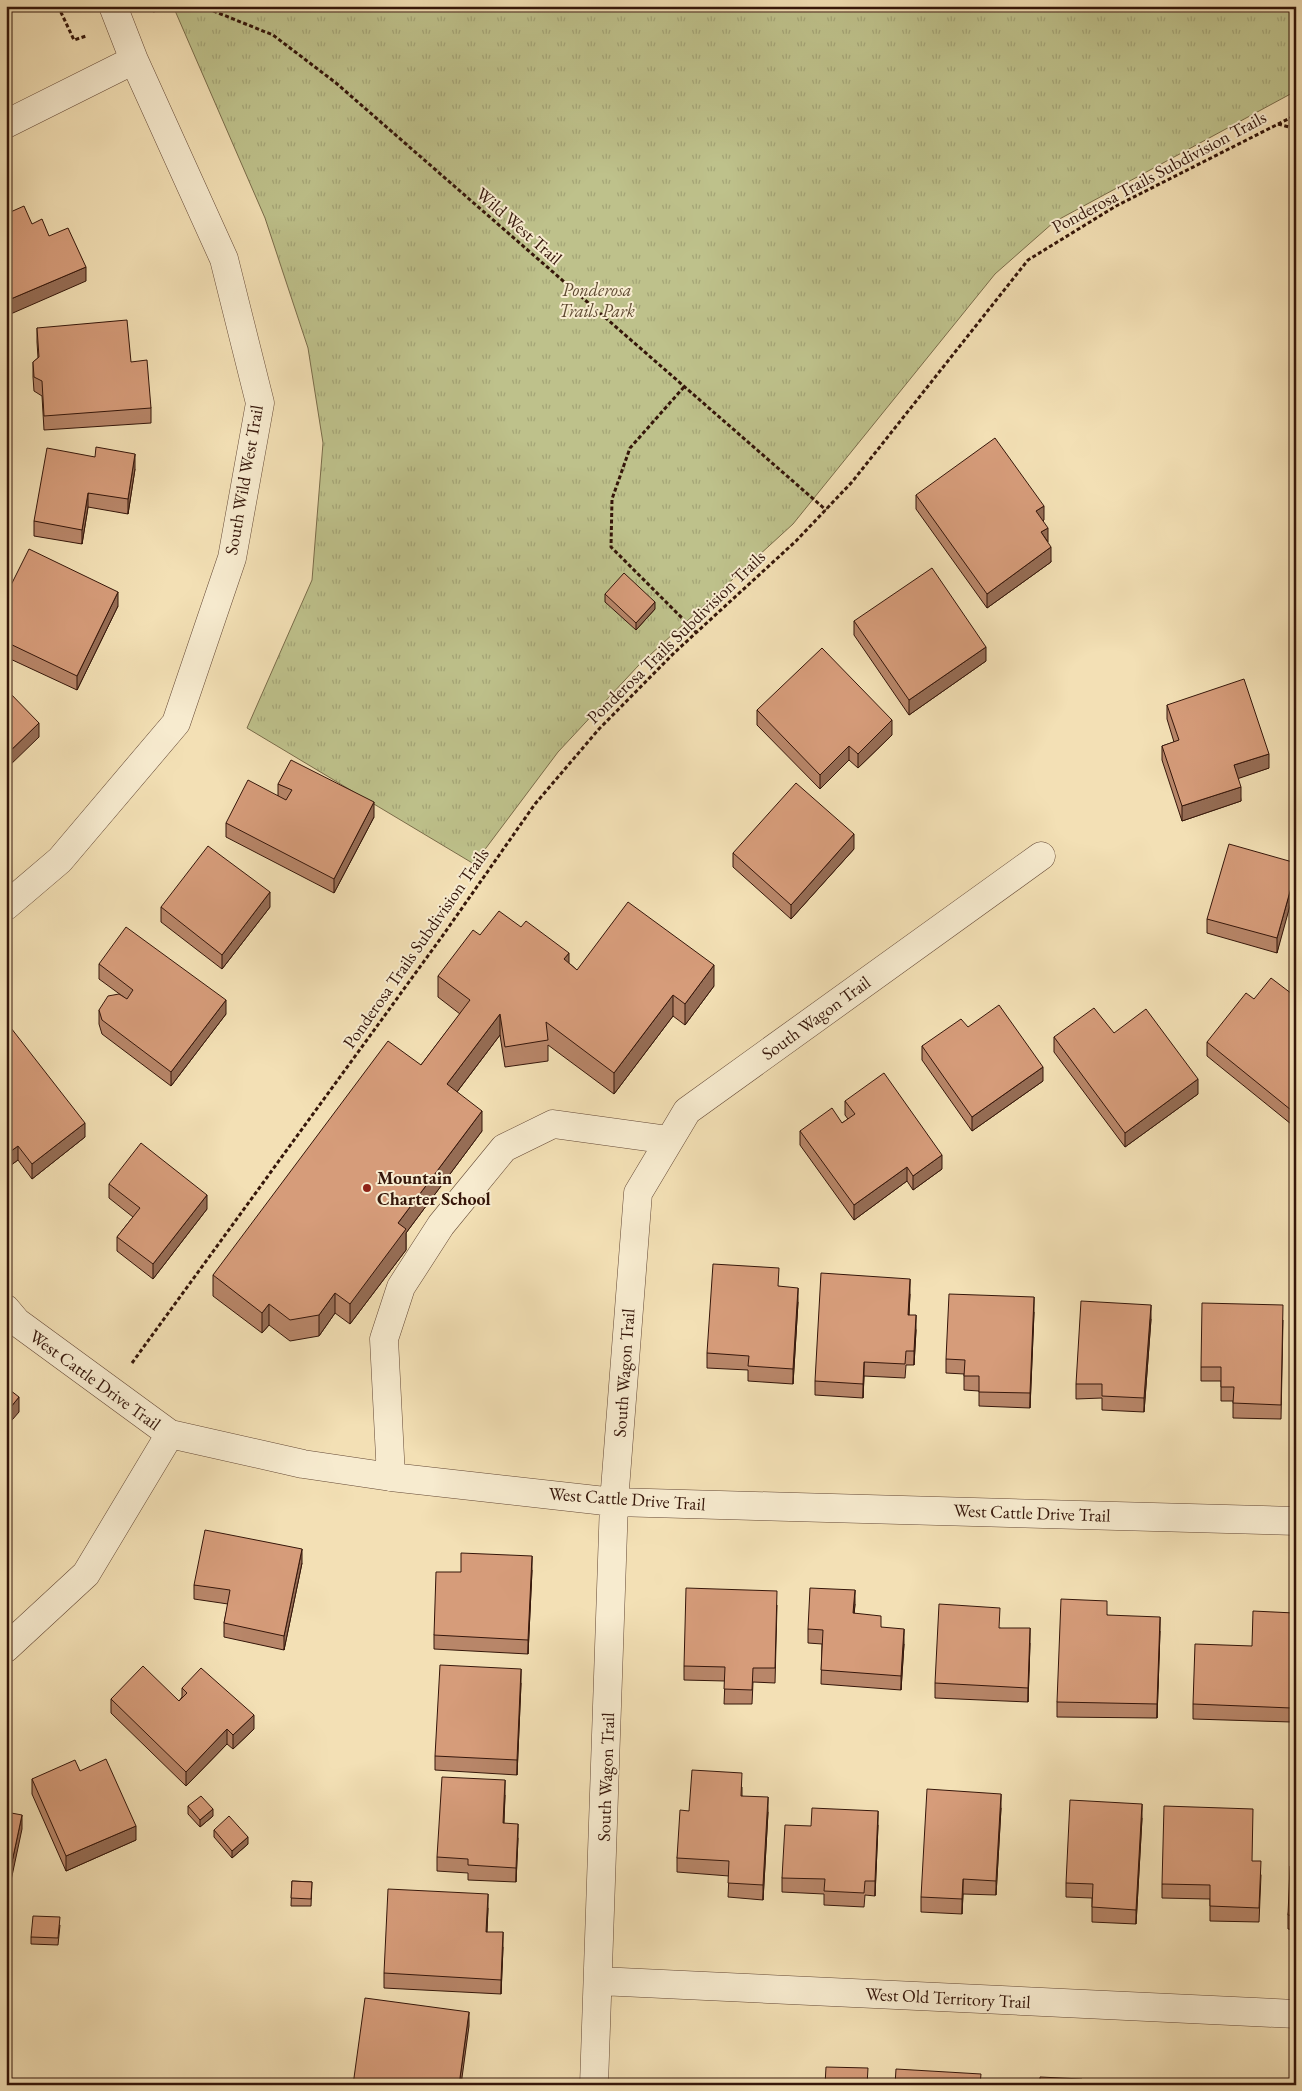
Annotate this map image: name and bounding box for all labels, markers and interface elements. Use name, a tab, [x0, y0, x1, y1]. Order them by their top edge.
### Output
street label: Ponderosa Trails Subdivision Trails	[1047, 105, 1270, 238]
street label: Wild West Trail	[472, 182, 567, 269]
park label: Ponderosa Trails Park	[559, 278, 635, 322]
street label: South Wild West Trail	[219, 403, 268, 557]
street label: Ponderosa Trails Subdivision Trails	[581, 545, 770, 728]
street label: Ponderosa Trails Subdivision Trails	[337, 843, 494, 1053]
street label: South Wagon Trail	[757, 970, 875, 1065]
place label: Mountain Charter School	[377, 1166, 491, 1210]
marker: Mountain Charter School	[361, 1182, 373, 1194]
street label: South Wagon Trail	[608, 1308, 639, 1438]
street label: West Cattle Drive Trail	[25, 1324, 166, 1435]
street label: West Cattle Drive Trail	[548, 1482, 706, 1515]
street label: West Cattle Drive Trail	[953, 1498, 1111, 1527]
street label: South Wagon Trail	[592, 1712, 619, 1842]
street label: West Old Territory Trail	[865, 1982, 1031, 2013]

